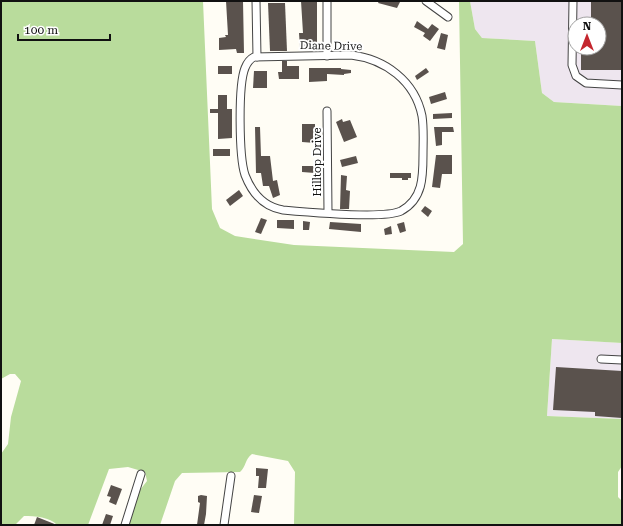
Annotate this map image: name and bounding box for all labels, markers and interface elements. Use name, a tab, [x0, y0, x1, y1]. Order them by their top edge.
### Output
scale bar	[18, 16, 110, 42]
north arrow	[567, 16, 607, 56]
text: N	[583, 20, 592, 33]
text: 100 m	[24, 23, 58, 37]
street label: Diane Drive	[300, 39, 362, 53]
street label: Hilltop Drive	[311, 128, 324, 196]

